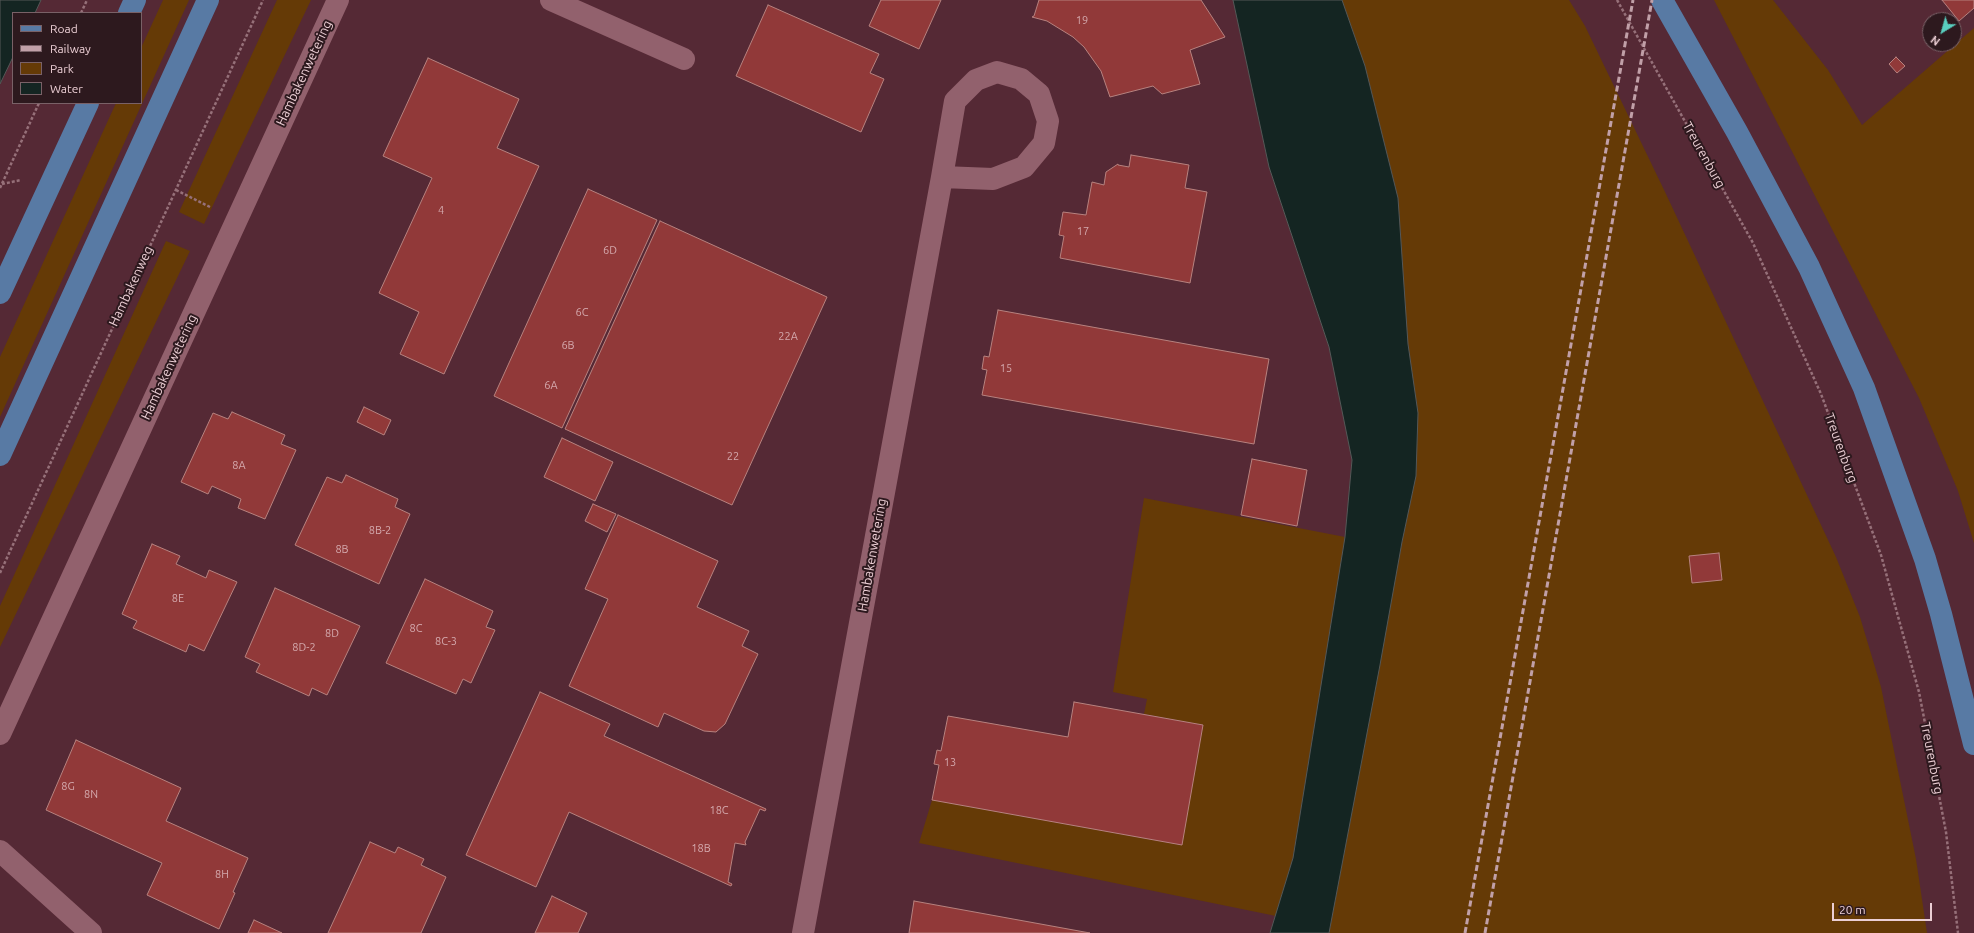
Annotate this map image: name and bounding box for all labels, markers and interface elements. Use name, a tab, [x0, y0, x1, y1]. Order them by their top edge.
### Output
legend	[12, 12, 142, 104]
north arrow	[1922, 12, 1962, 52]
house number: 19	[1076, 13, 1088, 27]
street label: Hambakenwetering	[273, 18, 335, 128]
text: Road	[50, 22, 78, 35]
text: N	[1928, 34, 1942, 48]
text: Railway	[50, 42, 91, 55]
text: Park	[50, 62, 74, 75]
text: Water	[50, 82, 83, 95]
street label: Treurenburg	[1679, 119, 1729, 191]
house number: 4	[438, 203, 444, 217]
house number: 17	[1077, 224, 1089, 238]
street label: Hambakenweg	[106, 243, 156, 329]
house number: 6D	[603, 243, 617, 257]
house number: 6C	[576, 305, 588, 319]
street label: Hambakenwetering	[138, 312, 200, 422]
house number: 22A	[778, 329, 798, 343]
house number: 6B	[561, 338, 575, 352]
house number: 15	[1000, 361, 1012, 375]
house number: 6A	[544, 378, 558, 392]
street label: Treurenburg	[1821, 411, 1861, 485]
house number: 22	[727, 449, 739, 463]
house number: 8A	[232, 458, 246, 472]
street label: Hambakenwetering	[854, 497, 890, 613]
house number: 8B-2	[369, 523, 391, 537]
house number: 8B	[335, 542, 349, 556]
house number: 8E	[172, 591, 184, 605]
house number: 8C	[410, 621, 422, 635]
house number: 8D	[325, 626, 339, 640]
house number: 8C-3	[435, 634, 457, 648]
house number: 8D-2	[292, 640, 316, 654]
street label: Treurenburg	[1917, 721, 1947, 795]
house number: 13	[944, 755, 956, 769]
house number: 8G	[61, 779, 75, 793]
house number: 8N	[84, 787, 98, 801]
house number: 18C	[709, 803, 729, 817]
house number: 18B	[691, 841, 711, 855]
house number: 8H	[215, 867, 229, 881]
scale bar	[1834, 895, 1934, 921]
text: 20 m	[1839, 903, 1866, 916]

